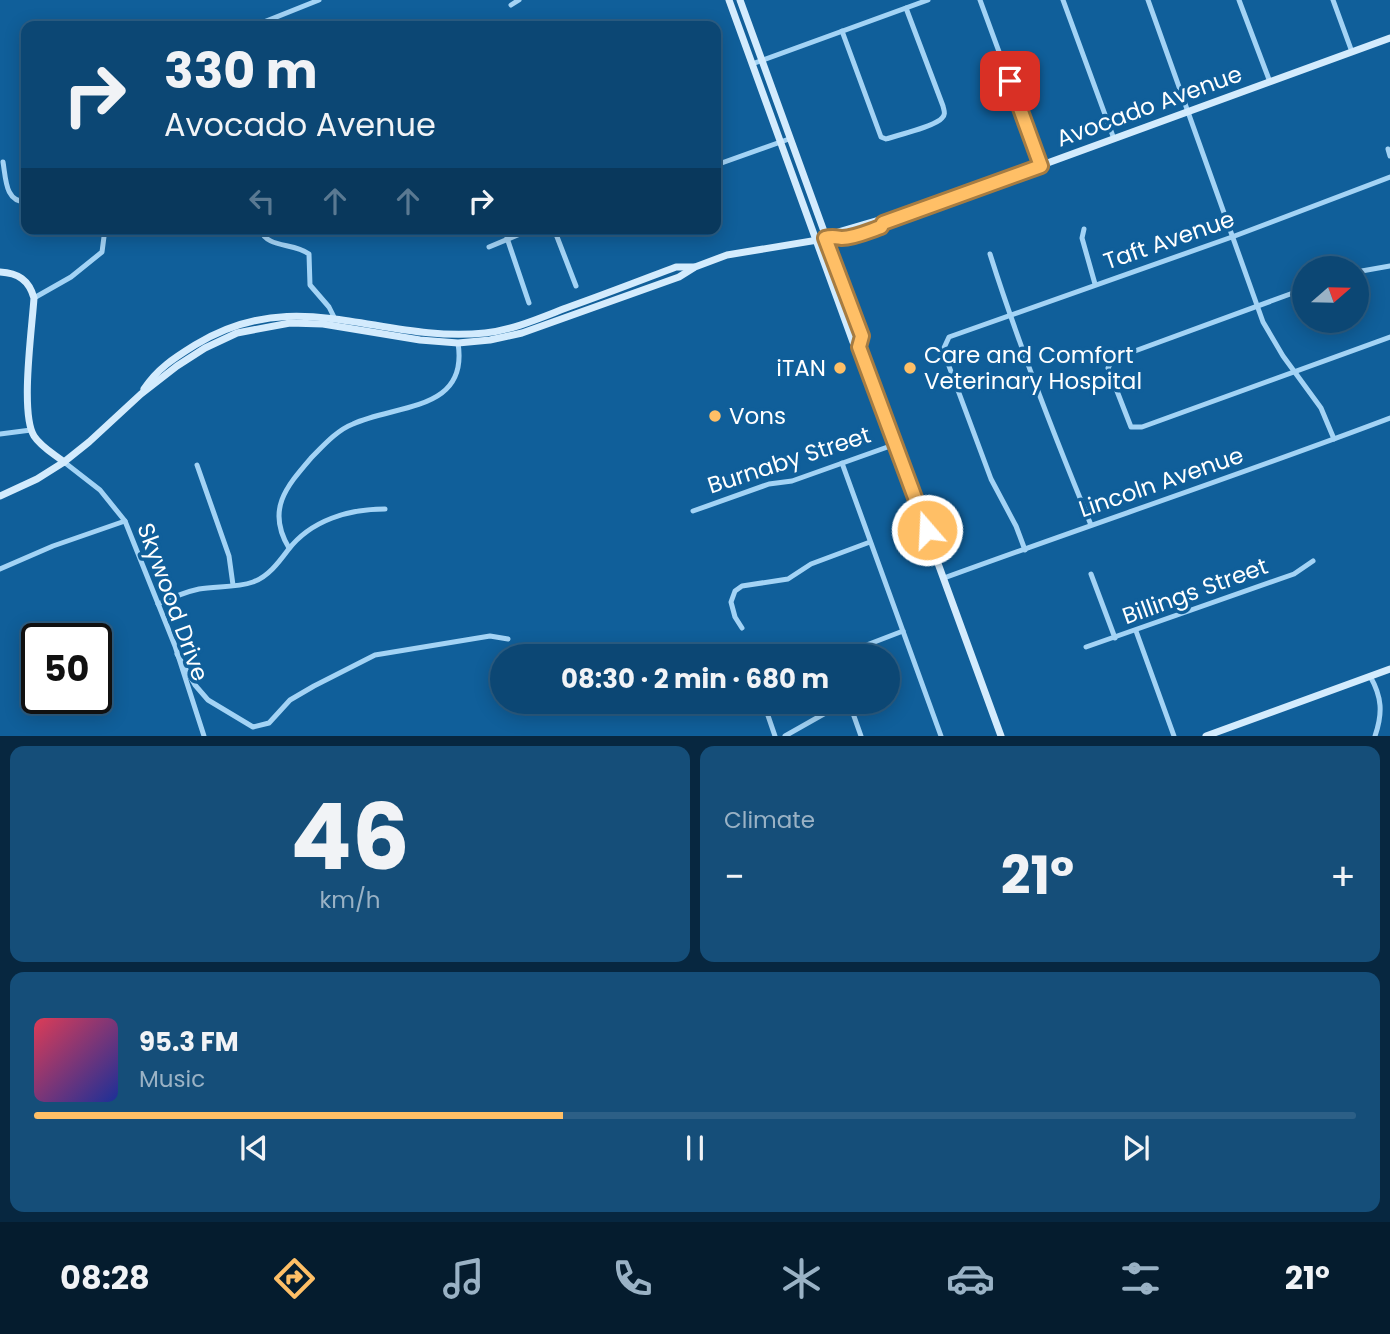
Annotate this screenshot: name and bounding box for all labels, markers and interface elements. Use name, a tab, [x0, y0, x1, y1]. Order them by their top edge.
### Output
text: 330 m	[164, 37, 318, 105]
icon: right	[49, 49, 140, 140]
pin	[980, 51, 1040, 111]
street label: Avocado Avenue	[1052, 58, 1246, 154]
icon: arrive	[991, 62, 1029, 100]
text: Avocado Avenue	[164, 102, 436, 147]
icon: left	[243, 182, 281, 220]
icon: ahead	[316, 182, 354, 220]
icon: ahead	[389, 182, 427, 220]
icon: right	[462, 182, 500, 220]
street label: Taft Avenue	[1099, 203, 1239, 277]
north arrow	[1292, 256, 1368, 332]
map controls	[1292, 256, 1369, 333]
place label: Care and Comfort Veterinary Hospital	[924, 339, 1142, 397]
place label: iTAN	[776, 352, 826, 384]
marker: iTAN	[832, 360, 848, 376]
marker: Care and Comfort Veterinary Hospital	[902, 360, 918, 376]
place label: Vons	[729, 400, 786, 432]
marker: Vons	[707, 408, 723, 424]
street label: Burnaby Street	[703, 419, 875, 501]
street label: Lincoln Avenue	[1075, 439, 1247, 525]
position arrow	[890, 493, 964, 567]
street label: Skywood Drive	[130, 519, 216, 685]
street label: Billings Street	[1118, 550, 1272, 632]
speed limit sign: 50	[21, 623, 112, 714]
text: 08:30 · 2 min · 680 m	[561, 661, 829, 697]
text: 46	[290, 773, 410, 901]
text: Climate	[724, 804, 815, 836]
text: 21°	[1001, 839, 1074, 912]
text: −	[724, 850, 745, 903]
text: +	[1330, 850, 1356, 903]
text: km/h	[319, 884, 381, 916]
text: 95.3 FM	[139, 1024, 239, 1060]
text: Music	[139, 1063, 205, 1095]
icon: previous	[235, 1129, 273, 1167]
icon: pause	[676, 1129, 714, 1167]
icon: next	[1117, 1129, 1155, 1167]
icon: directions	[270, 1254, 319, 1303]
icon: music	[439, 1254, 488, 1303]
icon: phone	[608, 1254, 657, 1303]
icon: climate	[777, 1254, 826, 1303]
icon: car	[946, 1254, 995, 1303]
icon: filters	[1116, 1254, 1165, 1303]
text: 08:28	[60, 1255, 150, 1300]
text: 21°	[1285, 1255, 1330, 1300]

